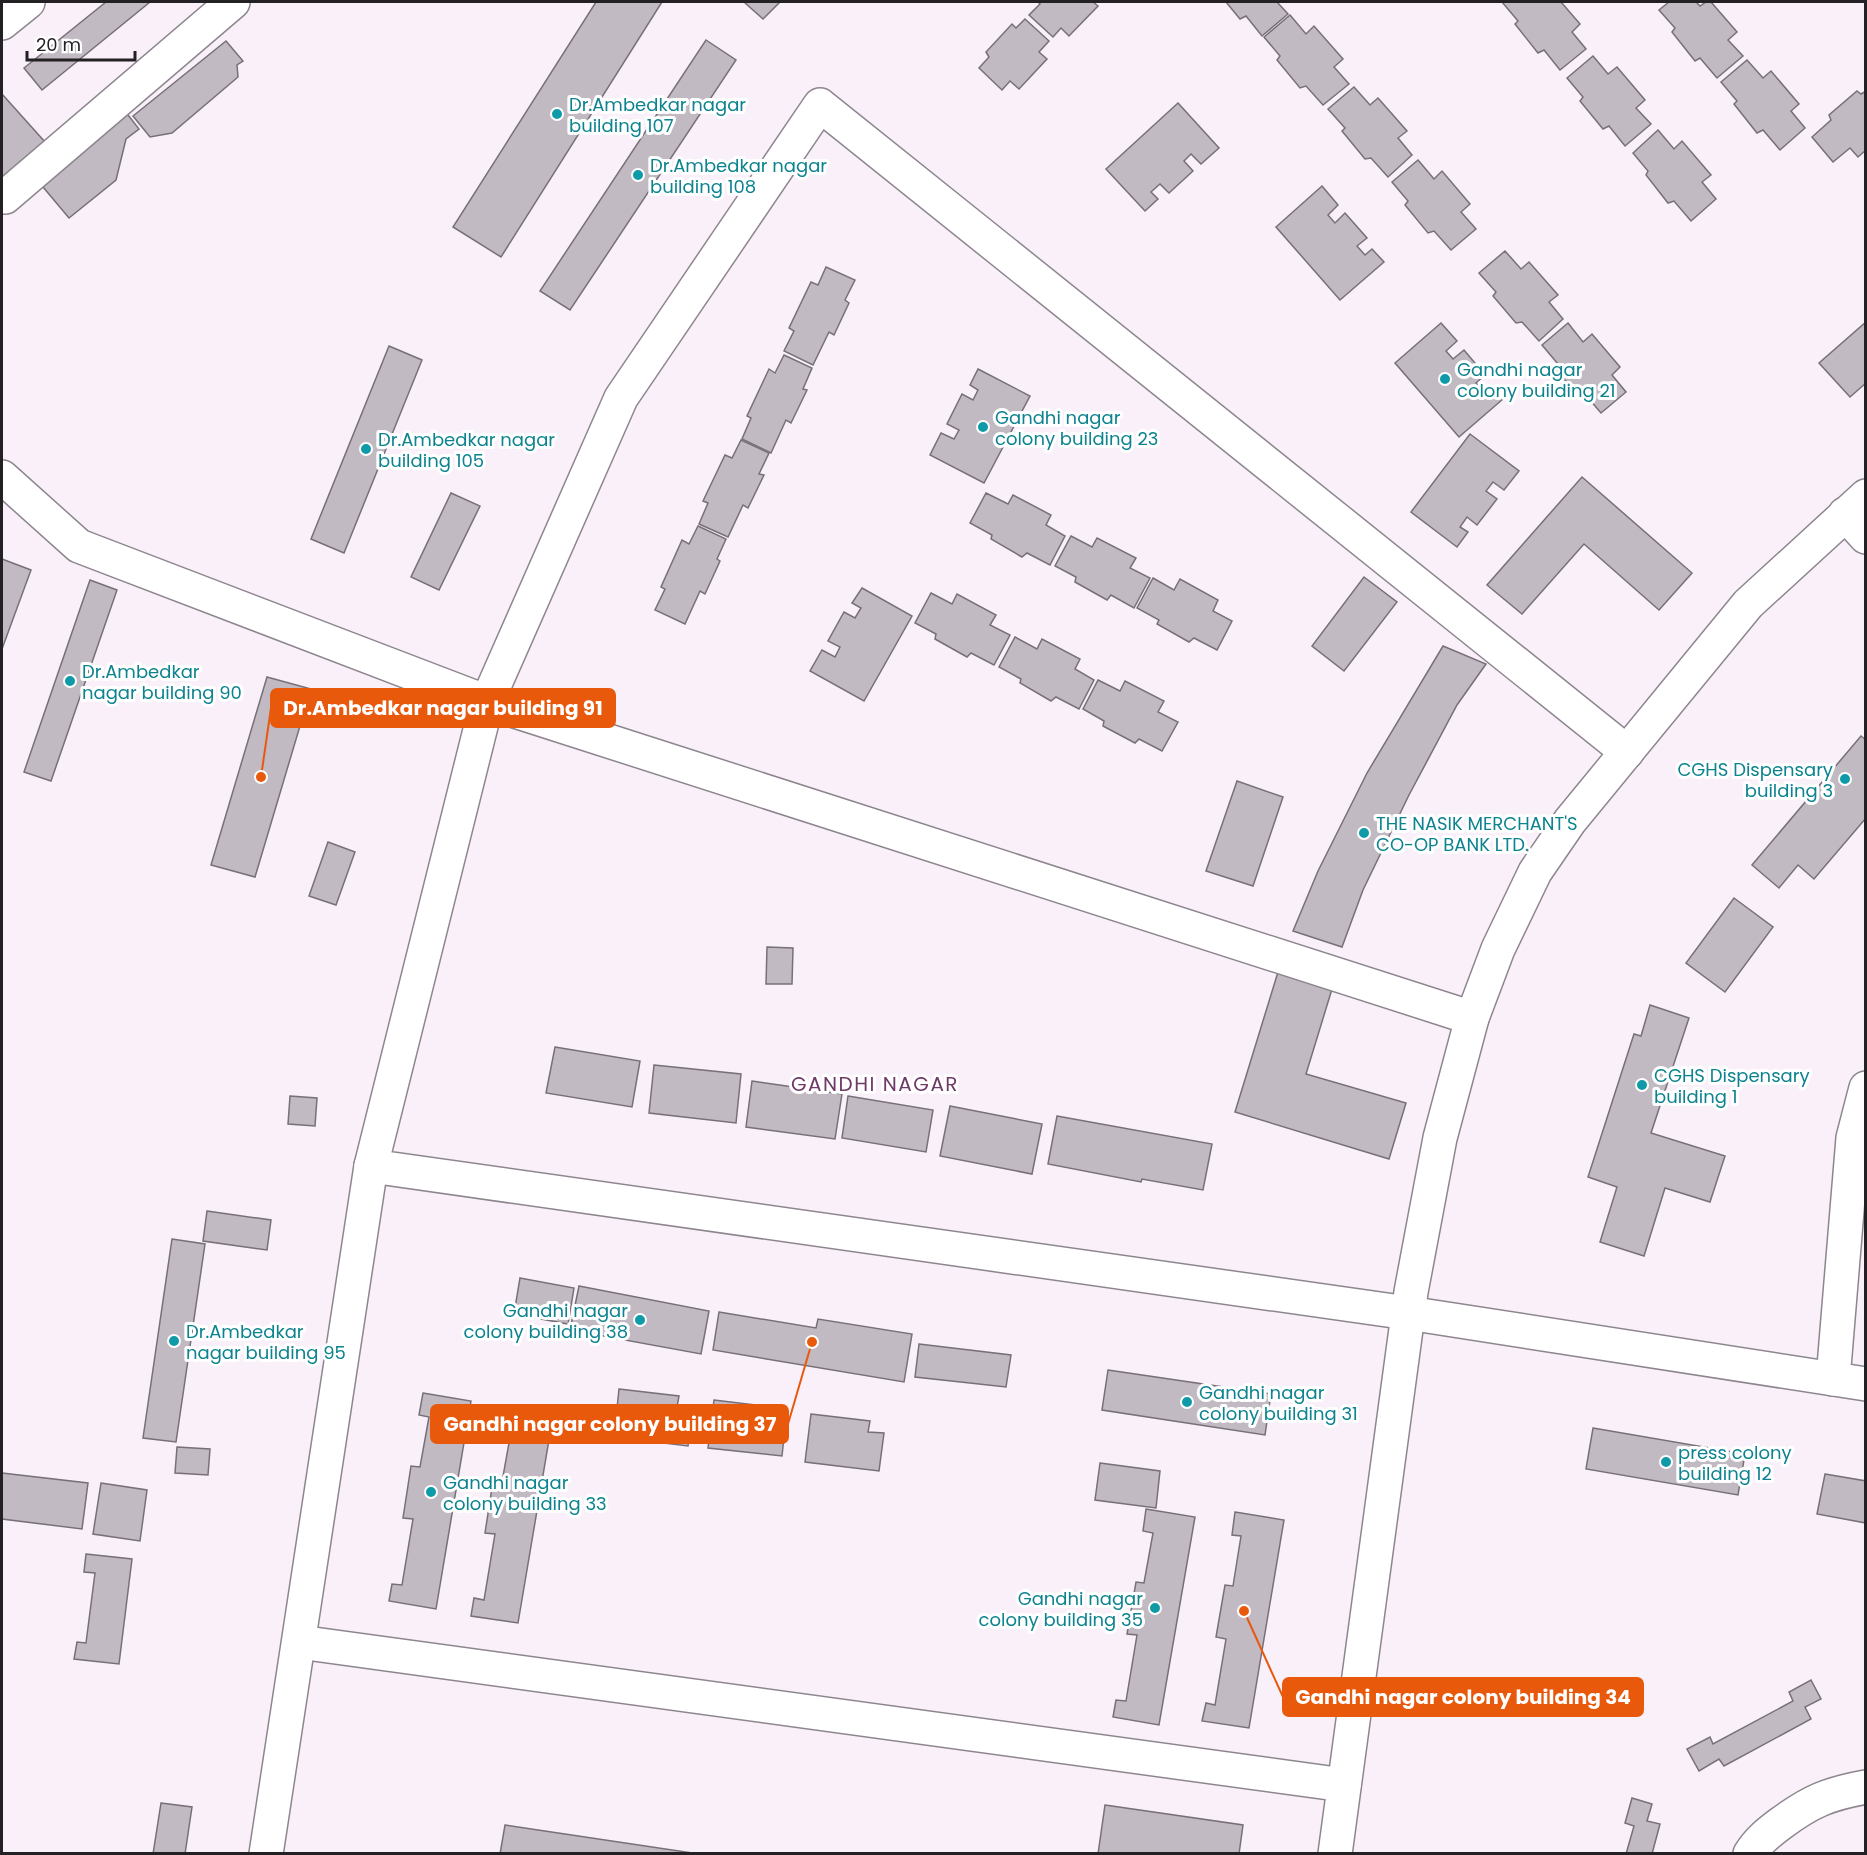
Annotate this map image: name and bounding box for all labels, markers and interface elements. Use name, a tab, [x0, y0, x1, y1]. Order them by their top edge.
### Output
scale bar	[27, 24, 135, 62]
text: 20 m	[36, 32, 81, 57]
place label: Dr.Ambedkar nagar building 107	[569, 92, 746, 138]
marker: Dr.Ambedkar nagar building 107	[550, 107, 564, 121]
place label: Dr.Ambedkar nagar building 108	[650, 153, 827, 199]
marker: Dr.Ambedkar nagar building 108	[631, 168, 645, 182]
place label: Gandhi nagar colony building 21	[1457, 357, 1616, 403]
marker: Gandhi nagar colony building 21	[1438, 372, 1452, 386]
place label: Gandhi nagar colony building 23	[995, 405, 1158, 451]
marker: Gandhi nagar colony building 23	[976, 420, 990, 434]
place label: Dr.Ambedkar nagar building 105	[378, 427, 555, 473]
marker: Dr.Ambedkar nagar building 105	[359, 442, 373, 456]
place label: Dr.Ambedkar nagar building 90	[82, 659, 242, 705]
marker: Dr.Ambedkar nagar building 90	[63, 674, 77, 688]
callout: Dr.Ambedkar nagar building 91	[271, 689, 615, 727]
text: Dr.Ambedkar nagar building 91	[283, 694, 603, 722]
place label: CGHS Dispensary building 3	[1677, 757, 1833, 803]
marker: CGHS Dispensary building 3	[1838, 772, 1852, 786]
place label: THE NASIK MERCHANT'S CO-OP BANK LTD.	[1376, 811, 1578, 857]
marker: THE NASIK MERCHANT'S CO-OP BANK LTD.	[1357, 826, 1371, 840]
place label: CGHS Dispensary building 1	[1654, 1063, 1810, 1109]
district label: GANDHI NAGAR	[791, 1070, 959, 1098]
marker: CGHS Dispensary building 1	[1635, 1078, 1649, 1092]
place label: Gandhi nagar colony building 38	[464, 1298, 628, 1344]
marker: Gandhi nagar colony building 38	[633, 1313, 647, 1327]
place label: Dr.Ambedkar nagar building 95	[186, 1319, 346, 1365]
marker: Dr.Ambedkar nagar building 95	[167, 1334, 181, 1348]
place label: Gandhi nagar colony building 31	[1199, 1380, 1358, 1426]
marker: Gandhi nagar colony building 31	[1180, 1395, 1194, 1409]
callout: Gandhi nagar colony building 37	[431, 1405, 788, 1443]
text: Gandhi nagar colony building 37	[444, 1410, 777, 1438]
place label: press colony building 12	[1678, 1440, 1792, 1486]
marker: press colony building 12	[1659, 1455, 1673, 1469]
place label: Gandhi nagar colony building 33	[443, 1470, 607, 1516]
marker: Gandhi nagar colony building 33	[424, 1485, 438, 1499]
place label: Gandhi nagar colony building 35	[979, 1586, 1143, 1632]
marker: Gandhi nagar colony building 35	[1148, 1601, 1162, 1615]
callout: Gandhi nagar colony building 34	[1283, 1678, 1643, 1716]
text: Gandhi nagar colony building 34	[1295, 1683, 1631, 1711]

